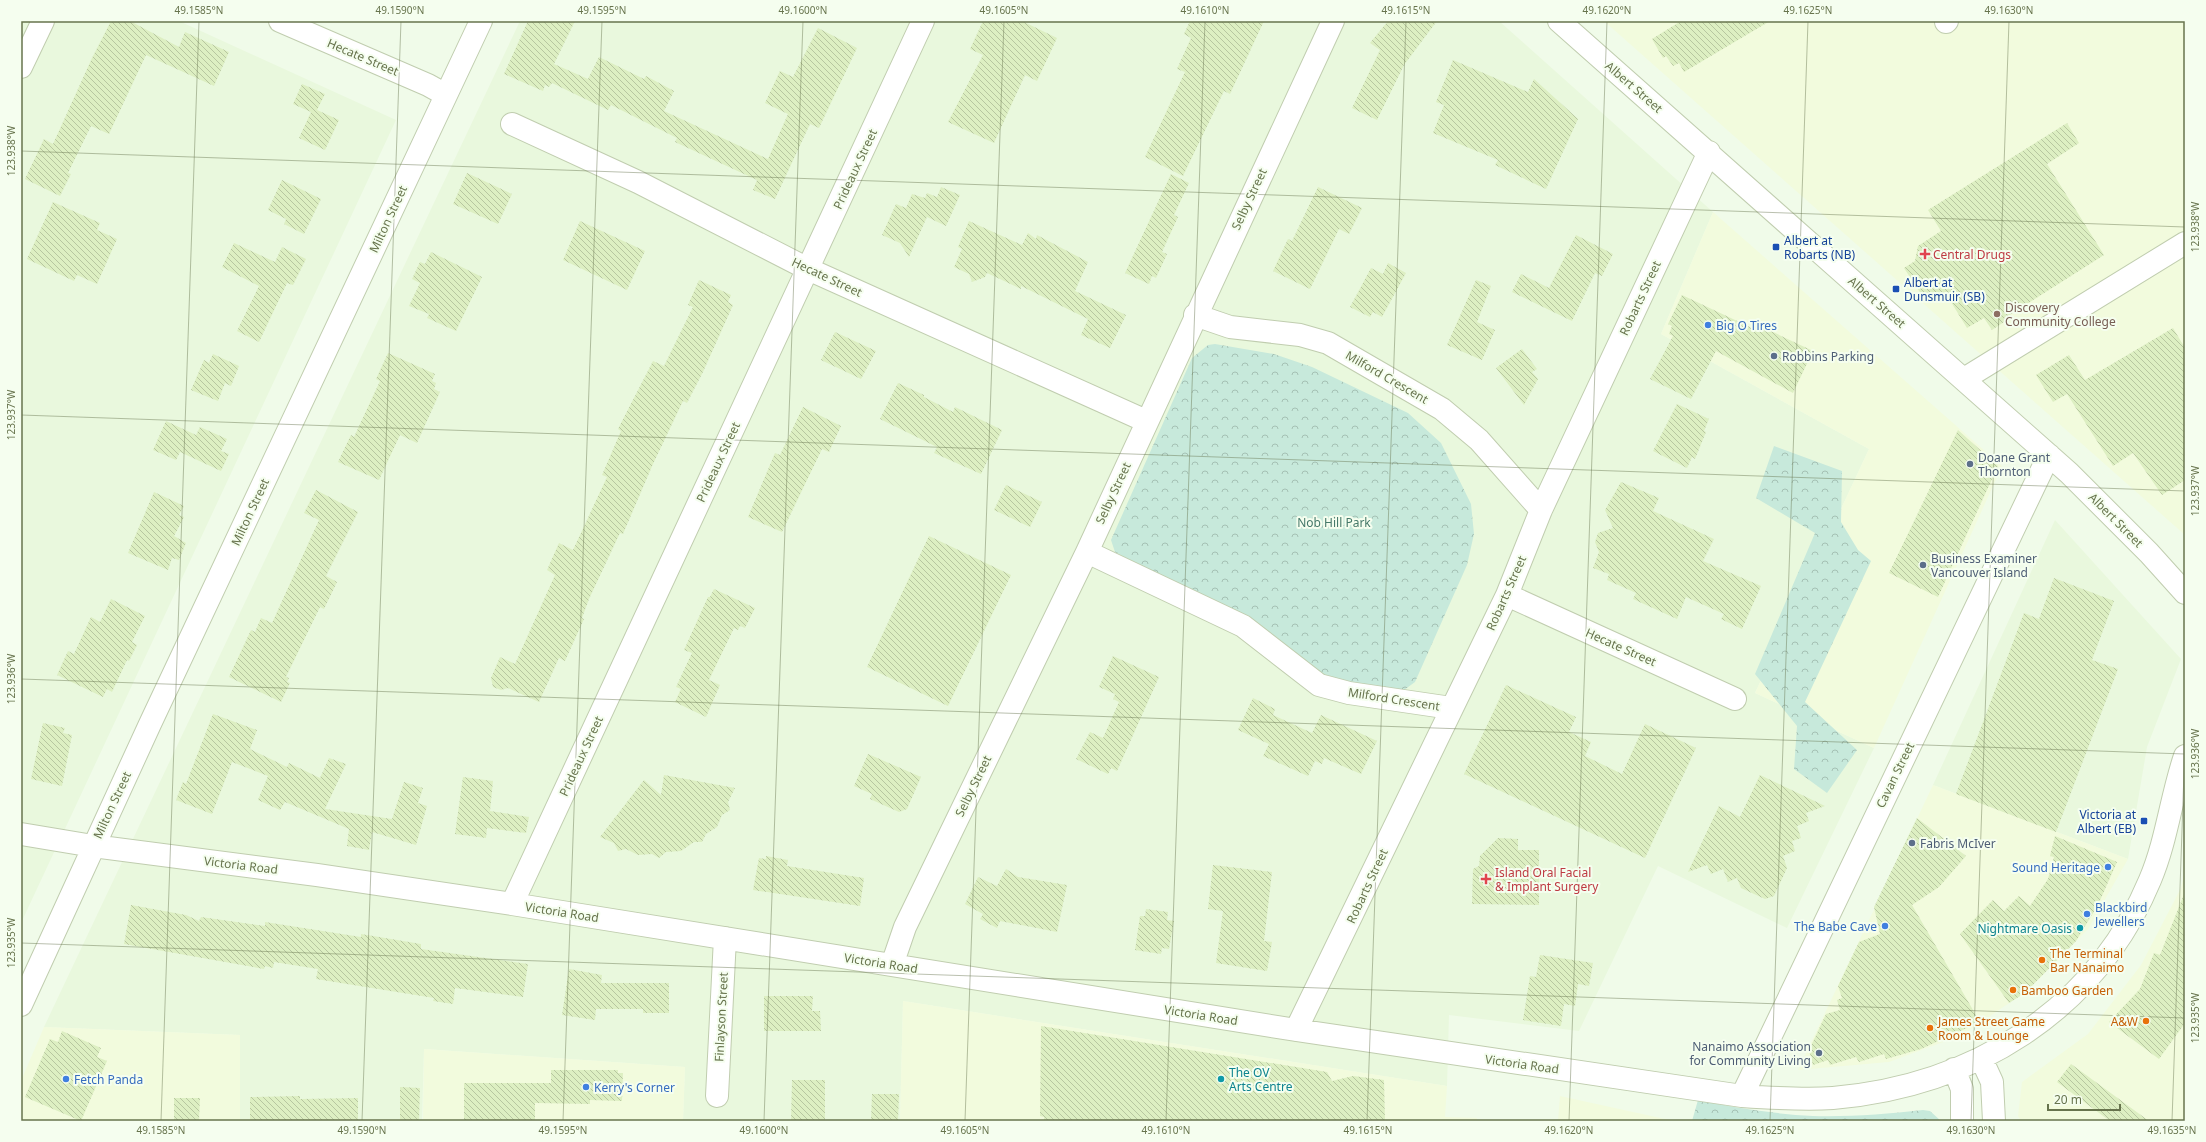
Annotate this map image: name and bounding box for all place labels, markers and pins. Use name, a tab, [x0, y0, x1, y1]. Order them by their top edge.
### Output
place label: Albert at Robarts (NB)	[1784, 232, 1856, 263]
marker: Albert at Robarts (NB)	[1771, 242, 1781, 252]
place label: Central Drugs	[1933, 246, 2011, 263]
marker: Central Drugs	[1920, 249, 1930, 259]
place label: Albert at Dunsmuir (SB)	[1904, 274, 1985, 305]
marker: Albert at Dunsmuir (SB)	[1891, 284, 1901, 294]
place label: Discovery Community College	[2005, 299, 2116, 330]
marker: Discovery Community College	[1992, 309, 2002, 319]
place label: Big O Tires	[1716, 317, 1777, 334]
marker: Big O Tires	[1703, 320, 1713, 330]
place label: Robbins Parking	[1782, 348, 1874, 365]
marker: Robbins Parking	[1769, 351, 1779, 361]
place label: Doane Grant Thornton	[1978, 449, 2051, 480]
marker: Doane Grant Thornton	[1965, 459, 1975, 469]
place label: Business Examiner Vancouver Island	[1931, 550, 2037, 581]
marker: Business Examiner Vancouver Island	[1918, 560, 1928, 570]
place label: Victoria at Albert (EB)	[2077, 806, 2137, 837]
marker: Victoria at Albert (EB)	[2139, 816, 2149, 826]
place label: Fabris McIver	[1920, 835, 1996, 852]
marker: Fabris McIver	[1907, 838, 1917, 848]
place label: Sound Heritage	[2012, 859, 2100, 876]
marker: Sound Heritage	[2103, 862, 2113, 872]
place label: Island Oral Facial & Implant Surgery	[1495, 864, 1599, 895]
marker: Island Oral Facial & Implant Surgery	[1480, 873, 1492, 885]
place label: Blackbird Jewellers	[2094, 899, 2147, 930]
marker: Blackbird Jewellers	[2082, 909, 2092, 919]
place label: The Babe Cave	[1794, 918, 1877, 935]
place label: Nightmare Oasis	[1977, 920, 2072, 937]
marker: The Babe Cave	[1880, 921, 1890, 931]
marker: Nightmare Oasis	[2075, 923, 2085, 933]
place label: The Terminal Bar Nanaimo	[2050, 945, 2124, 976]
marker: The Terminal Bar Nanaimo	[2037, 955, 2047, 965]
place label: Bamboo Garden	[2021, 982, 2114, 999]
marker: Bamboo Garden	[2008, 985, 2018, 995]
place label: James Street Game Room & Lounge	[1937, 1013, 2045, 1044]
place label: A&W	[2111, 1013, 2138, 1030]
marker: A&W	[2141, 1016, 2151, 1026]
marker: James Street Game Room & Lounge	[1925, 1023, 1935, 1033]
place label: Nanaimo Association for Community Living	[1689, 1038, 1811, 1069]
marker: Nanaimo Association for Community Living	[1814, 1048, 1824, 1058]
place label: The OV Arts Centre	[1229, 1064, 1293, 1095]
place label: Fetch Panda	[74, 1071, 143, 1088]
marker: Fetch Panda	[61, 1074, 71, 1084]
marker: The OV Arts Centre	[1216, 1074, 1226, 1084]
place label: Kerry's Corner	[594, 1079, 675, 1096]
marker: Kerry's Corner	[581, 1082, 591, 1092]

